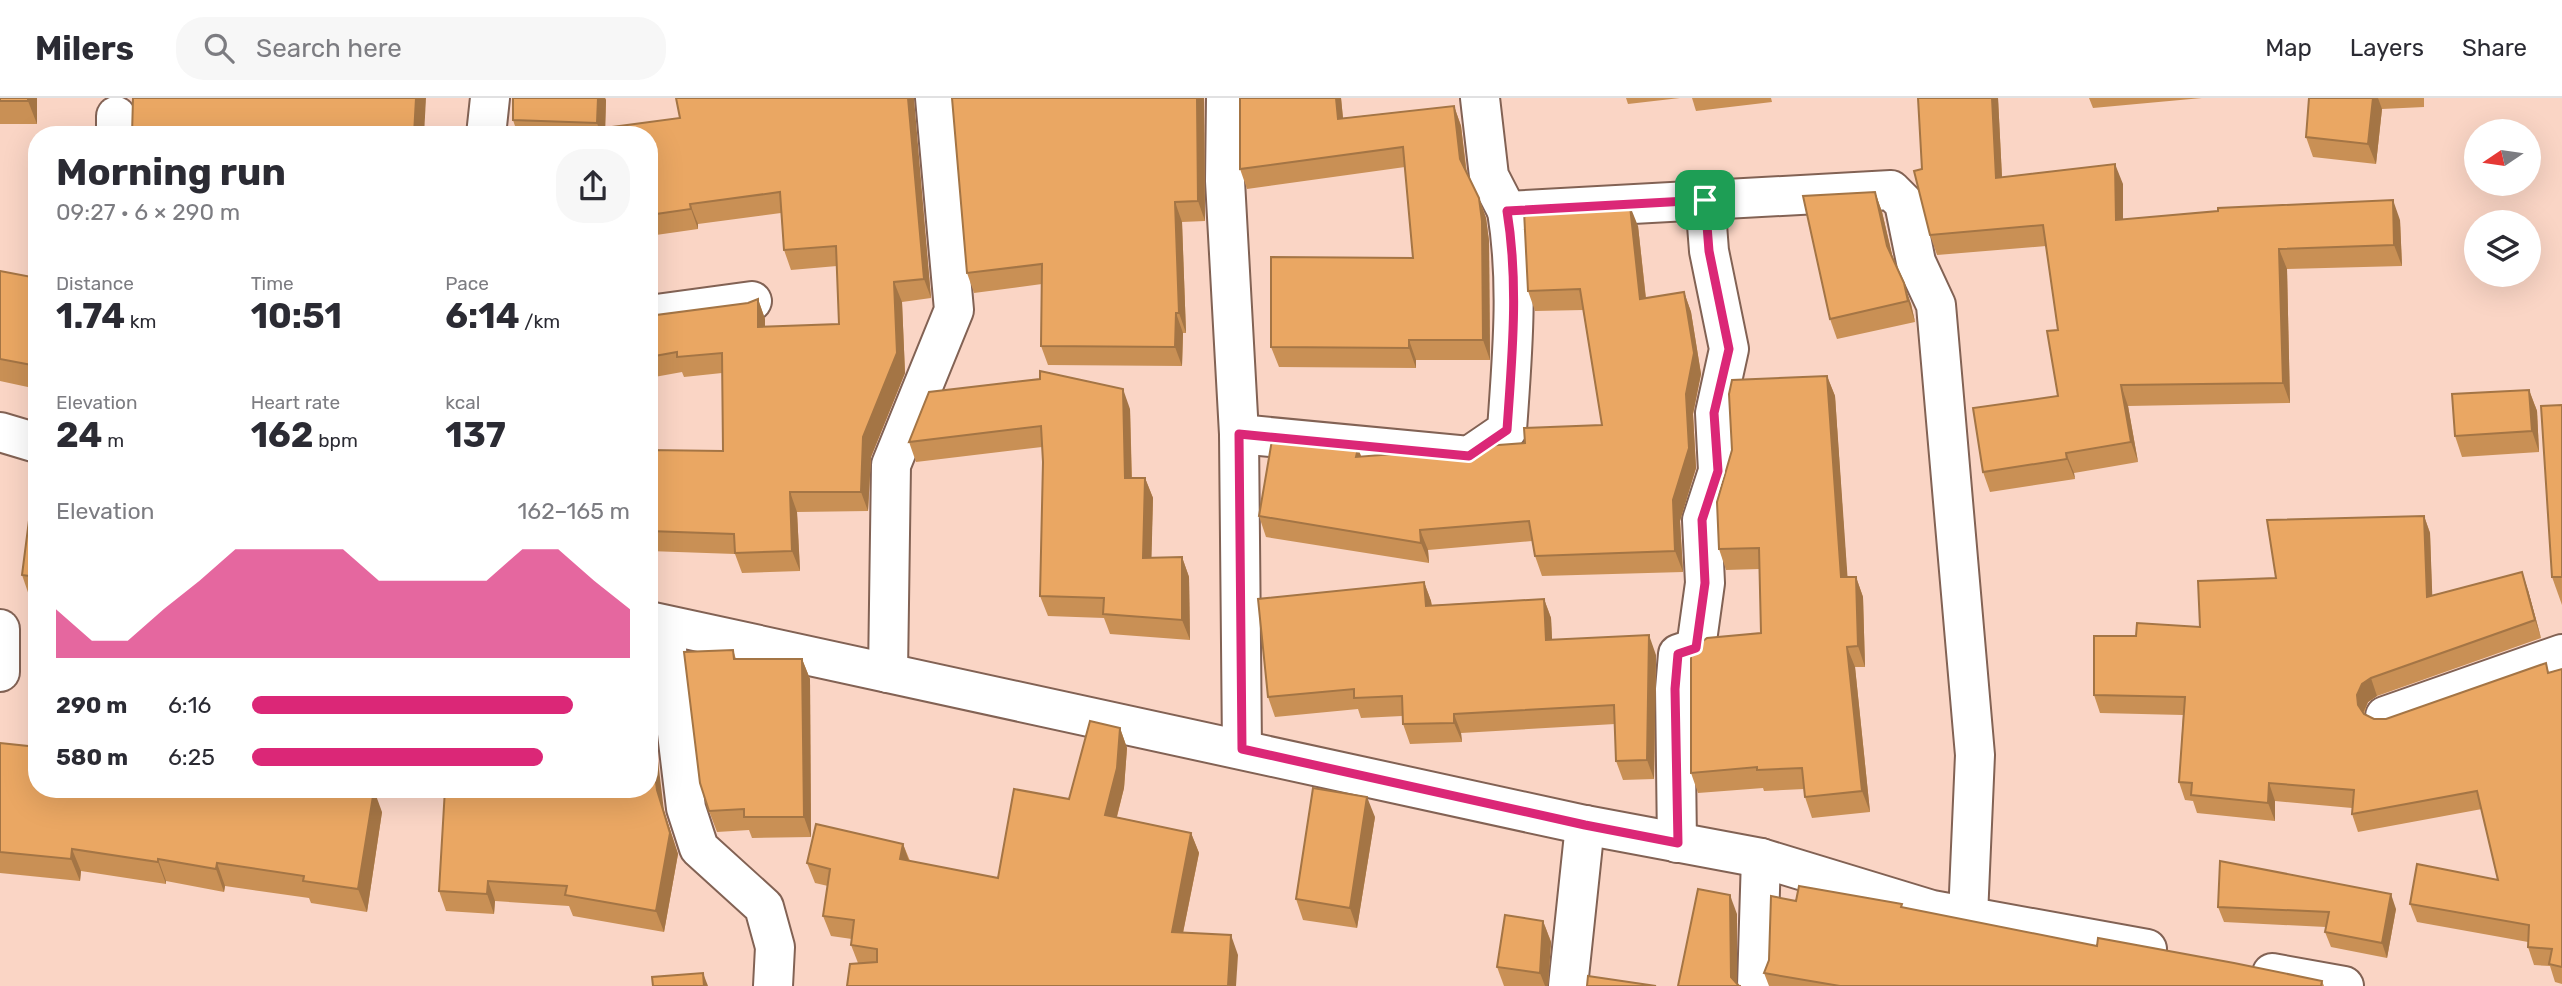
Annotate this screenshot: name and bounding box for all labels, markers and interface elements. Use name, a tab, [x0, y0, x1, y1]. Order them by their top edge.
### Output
search box	[176, 17, 666, 80]
text: Milers	[35, 29, 134, 68]
icon: search	[200, 29, 238, 67]
text: Search here	[256, 33, 402, 64]
text: Map	[2265, 34, 2312, 62]
text: Layers	[2350, 34, 2424, 62]
text: Share	[2462, 34, 2527, 62]
north arrow	[2464, 119, 2541, 196]
map controls	[2464, 119, 2541, 287]
text: Morning run	[56, 149, 286, 195]
button: share	[556, 149, 630, 223]
pin	[1675, 170, 1735, 230]
icon: arrive	[1686, 181, 1724, 219]
text: 09:27 · 6 × 290 m	[56, 198, 240, 226]
button: layers	[2464, 210, 2541, 287]
text: Distance	[56, 272, 134, 295]
text: Time	[251, 272, 294, 295]
text: Pace	[445, 272, 489, 295]
text: 1.74	[56, 295, 125, 337]
text: 10:51	[251, 295, 342, 337]
text: 6:14	[445, 295, 520, 337]
text: km	[125, 310, 156, 333]
text: /km	[520, 310, 560, 333]
text: Elevation	[56, 391, 137, 414]
text: Heart rate	[251, 391, 340, 414]
text: kcal	[445, 391, 480, 414]
text: 24	[56, 414, 103, 456]
text: 162	[251, 414, 314, 456]
text: 137	[445, 414, 506, 456]
text: m	[103, 429, 124, 452]
text: bpm	[314, 429, 358, 452]
text: Elevation	[56, 497, 155, 525]
text: 162–165 m	[518, 497, 630, 525]
text: 290 m	[56, 691, 127, 719]
text: 6:16	[168, 691, 211, 719]
text: 580 m	[56, 743, 128, 771]
text: 6:25	[168, 743, 215, 771]

